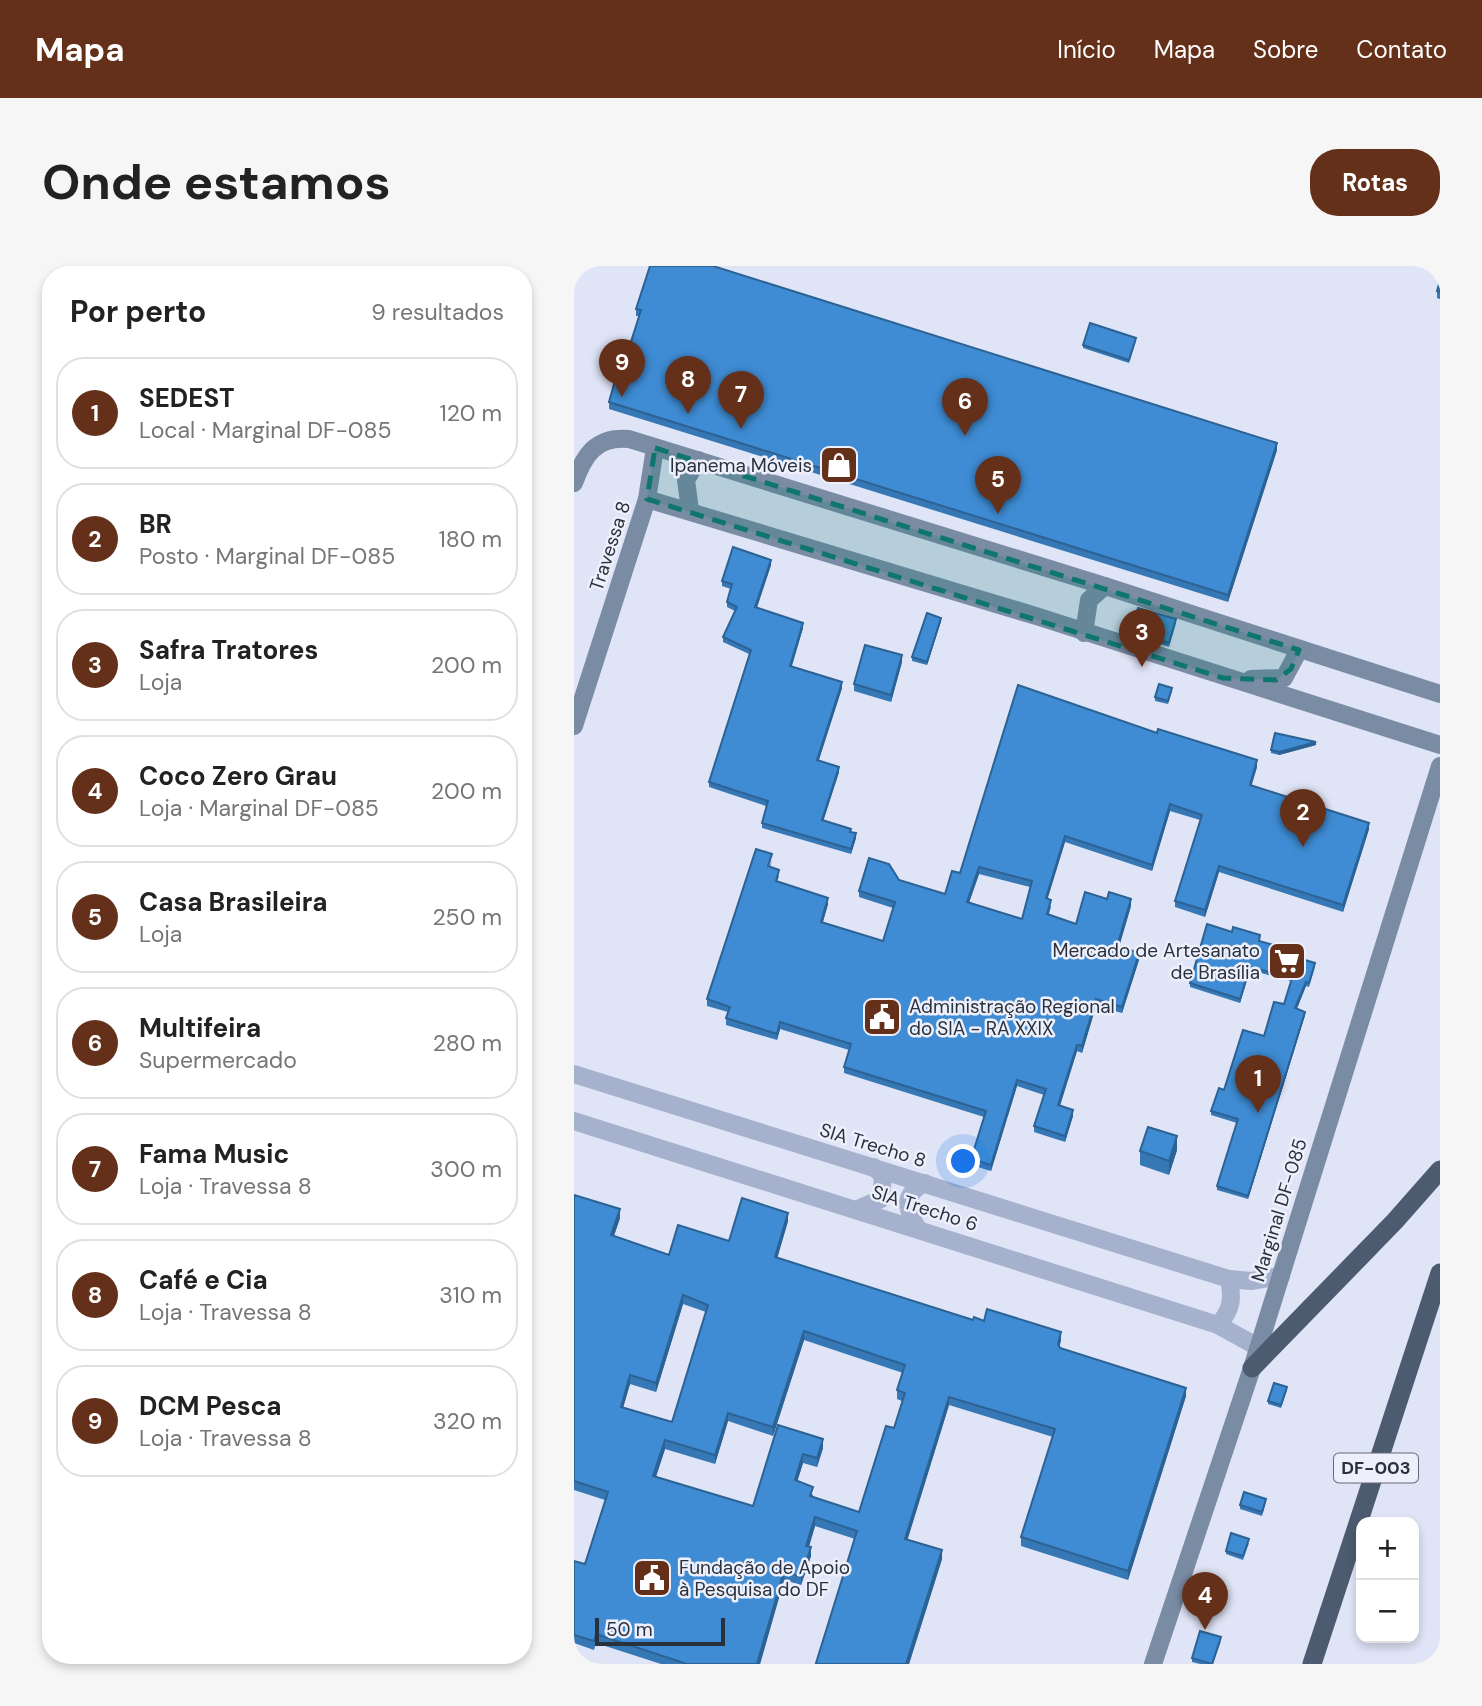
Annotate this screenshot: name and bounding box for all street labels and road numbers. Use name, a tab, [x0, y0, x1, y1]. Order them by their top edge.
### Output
street label: Travessa 8	[584, 498, 636, 594]
street label: SIA Trecho 8	[817, 1117, 929, 1173]
street label: Marginal DF-085	[1245, 1135, 1313, 1285]
street label: SIA Trecho 6	[869, 1179, 981, 1237]
road number: DF-003	[1334, 1454, 1418, 1483]

